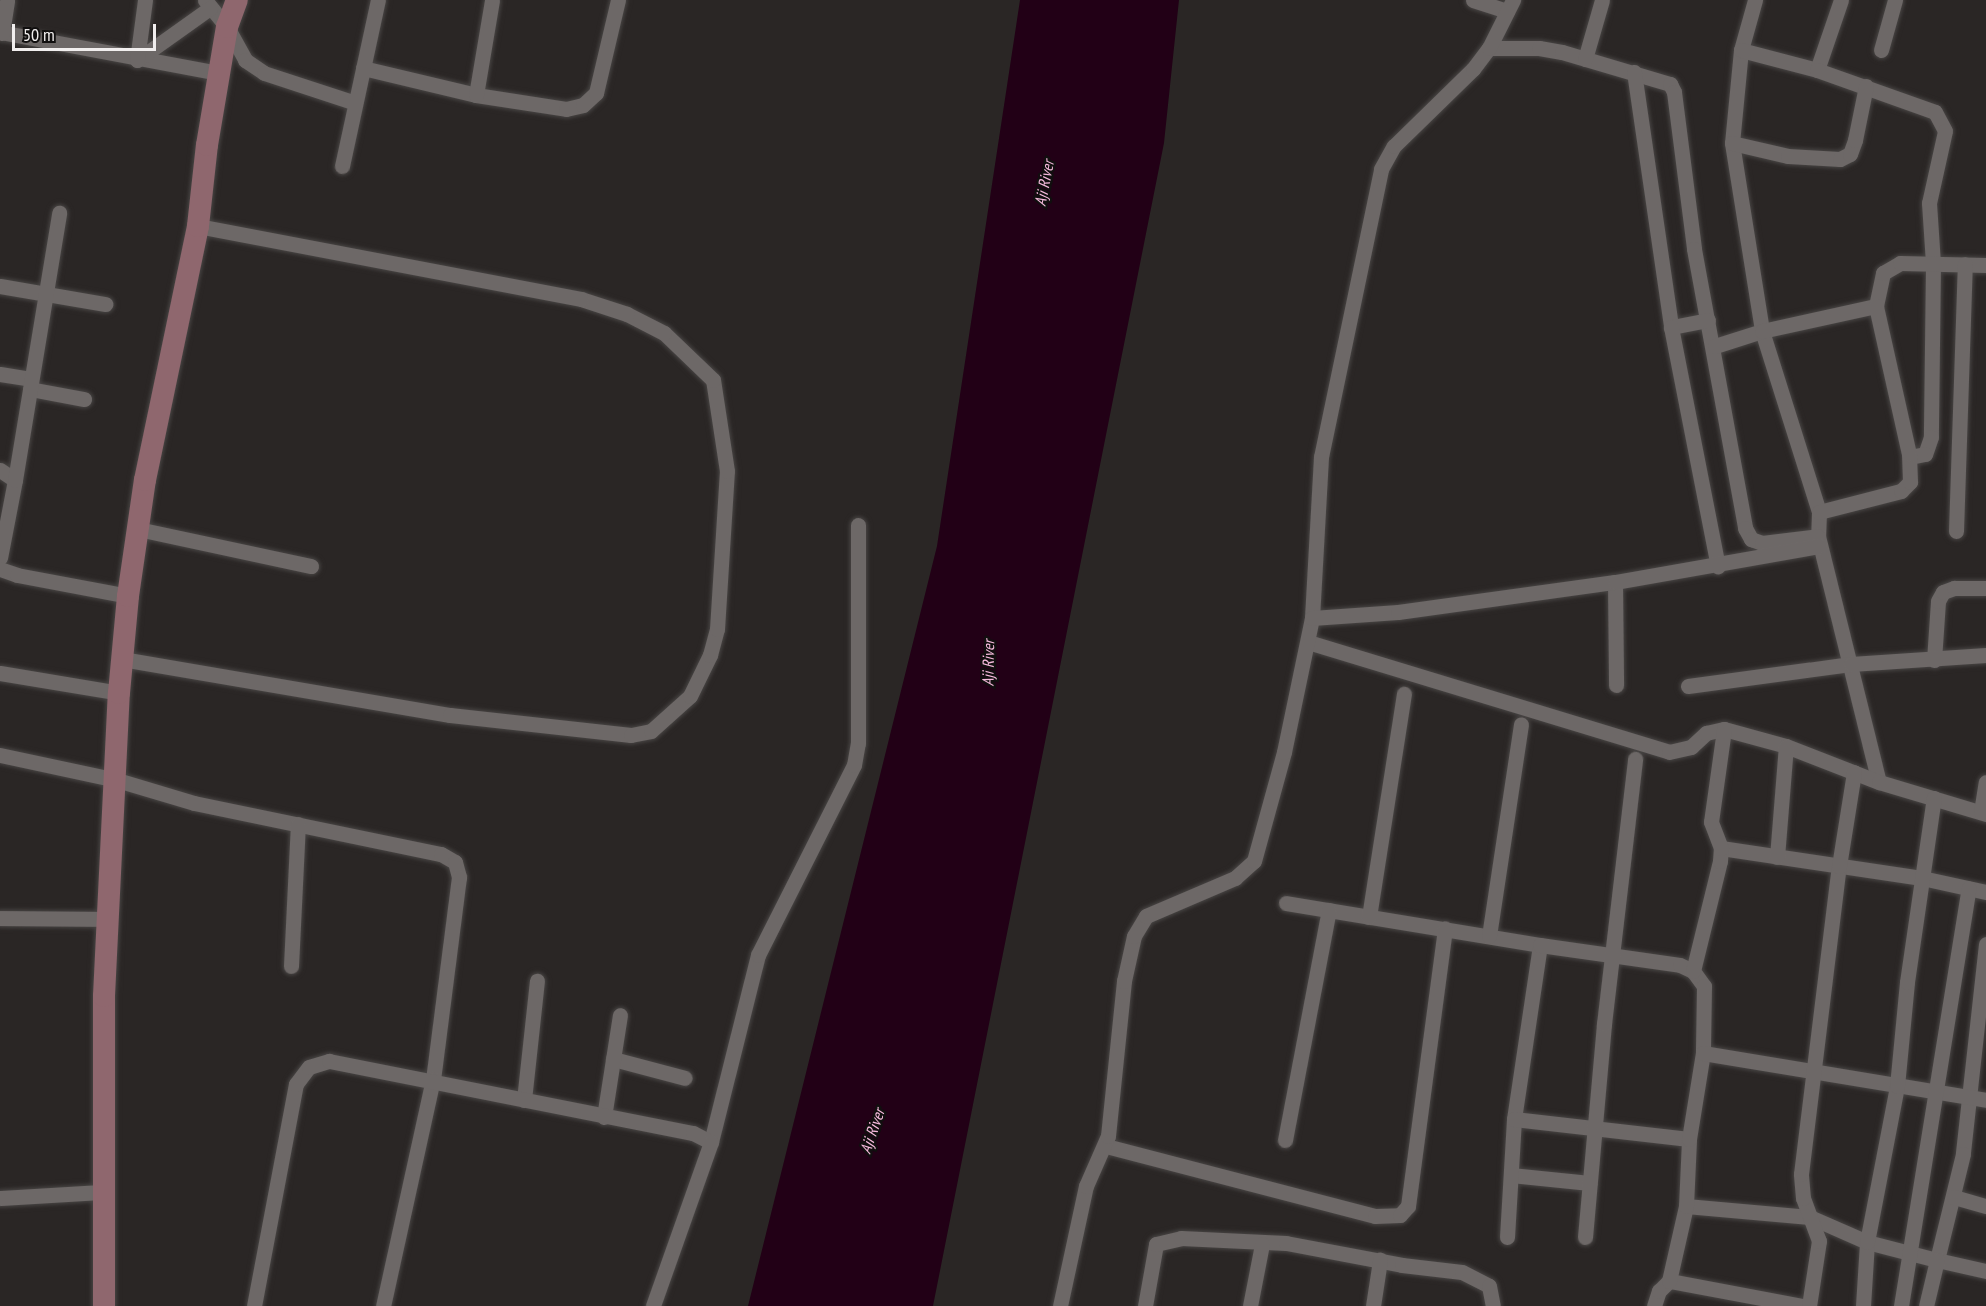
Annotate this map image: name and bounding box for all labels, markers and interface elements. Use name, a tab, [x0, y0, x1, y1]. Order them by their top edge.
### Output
scale bar	[15, 12, 159, 50]
text: 50 m	[23, 23, 55, 46]
water label: Aji River	[1030, 158, 1058, 208]
water label: Aji River	[978, 640, 998, 686]
water label: Aji River	[855, 1106, 889, 1156]

